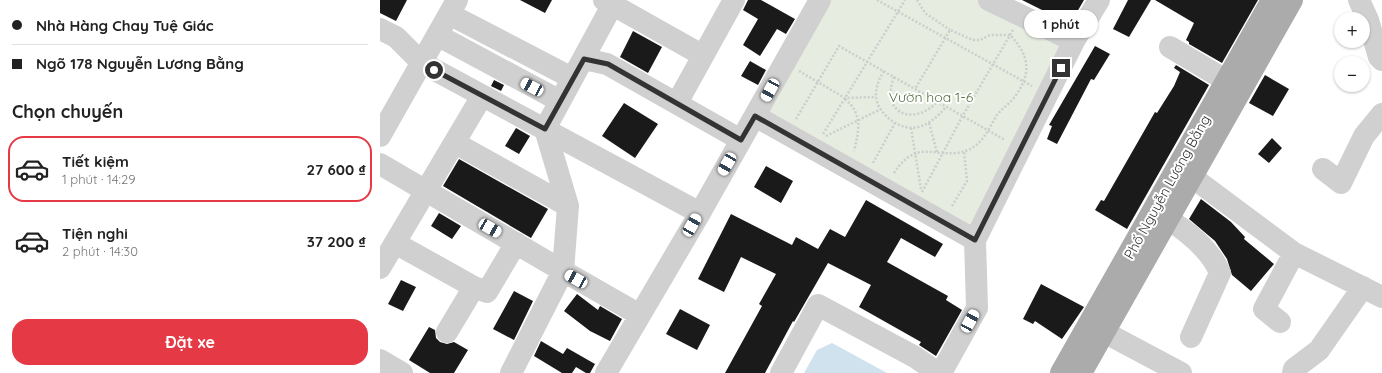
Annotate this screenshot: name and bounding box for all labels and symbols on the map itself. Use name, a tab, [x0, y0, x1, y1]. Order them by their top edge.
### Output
callout: 1 phút	[1024, 10, 1098, 38]
route end	[1052, 59, 1070, 77]
route start	[425, 61, 443, 79]
car	[519, 76, 545, 98]
car	[759, 77, 781, 103]
park label: Vườn hoa 1-6	[889, 88, 974, 106]
street label: Phố Nguyễn Lương Bằng	[1120, 112, 1214, 262]
car	[716, 151, 738, 177]
car	[681, 212, 703, 238]
car	[477, 217, 503, 239]
car	[563, 268, 589, 290]
car	[959, 308, 981, 334]

